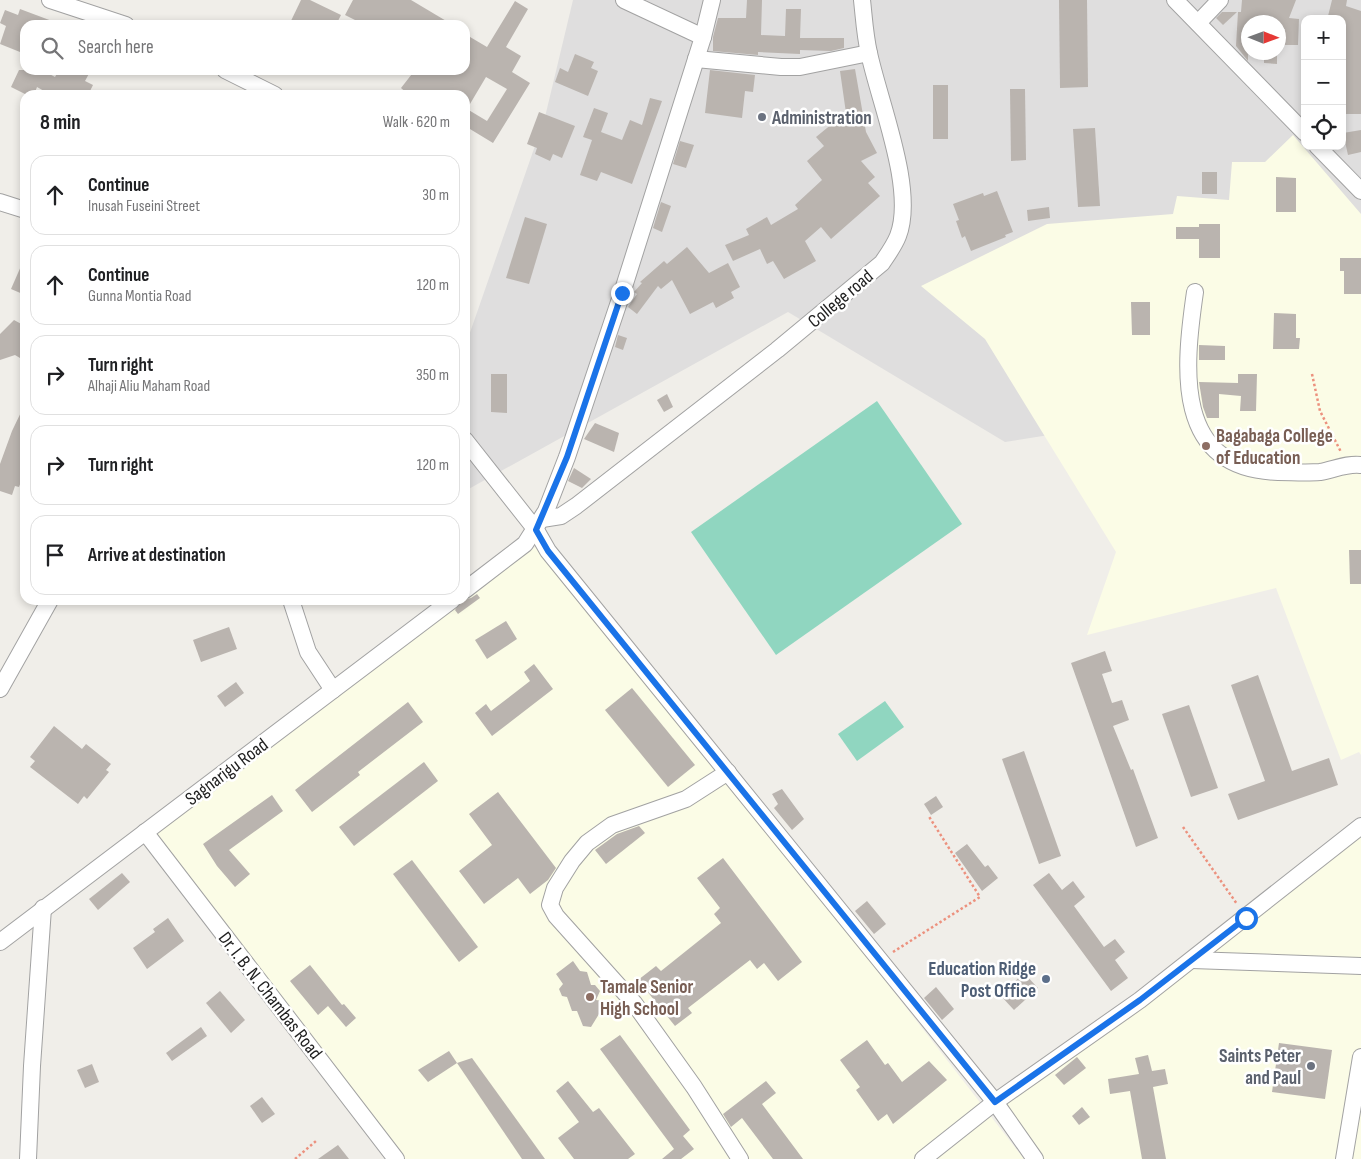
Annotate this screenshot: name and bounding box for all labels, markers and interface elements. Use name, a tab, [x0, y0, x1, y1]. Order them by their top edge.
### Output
north arrow	[1241, 15, 1286, 60]
map controls	[1301, 15, 1346, 150]
button: +	[1301, 15, 1346, 60]
search box	[20, 20, 470, 75]
icon: search	[38, 34, 66, 62]
text: Search here	[78, 36, 154, 59]
button: −	[1301, 60, 1346, 105]
button: locate	[1301, 105, 1346, 150]
place label: Administration	[771, 107, 872, 130]
text: 8 min	[40, 110, 81, 135]
marker: Administration	[756, 111, 768, 123]
text: Walk · 620 m	[383, 113, 450, 132]
text: Continue	[88, 174, 149, 197]
icon: ahead	[41, 181, 69, 209]
text: 30 m	[422, 186, 449, 205]
text: Inusah Fuseini Street	[88, 197, 200, 216]
text: Continue	[88, 264, 149, 287]
street label: College road	[804, 265, 878, 333]
icon: ahead	[41, 271, 69, 299]
text: 120 m	[417, 276, 449, 295]
route end	[611, 282, 634, 305]
text: Gunna Montia Road	[88, 287, 191, 306]
text: Turn right	[88, 354, 153, 377]
icon: right	[41, 361, 69, 389]
text: 350 m	[416, 366, 449, 385]
text: Alhaji Aliu Maham Road	[88, 377, 210, 396]
place label: Bagabaga College of Education	[1216, 425, 1333, 470]
marker: Bagabaga College of Education	[1200, 440, 1212, 452]
icon: right	[41, 451, 69, 479]
text: Turn right	[88, 454, 153, 477]
text: 120 m	[417, 456, 449, 475]
icon: arrive	[41, 541, 69, 569]
text: Arrive at destination	[88, 544, 226, 567]
street label: Sagnarigu Road	[181, 734, 273, 811]
route start	[1235, 907, 1258, 930]
street label: Dr. I. B. N. Chambas Road	[213, 928, 327, 1064]
place label: Education Ridge Post Office	[928, 958, 1036, 1003]
marker: Education Ridge Post Office	[1040, 973, 1052, 985]
place label: Tamale Senior High School	[600, 976, 693, 1021]
marker: Tamale Senior High School	[584, 991, 596, 1003]
place label: Saints Peter and Paul	[1219, 1045, 1301, 1090]
marker: Saints Peter and Paul	[1305, 1060, 1317, 1072]

